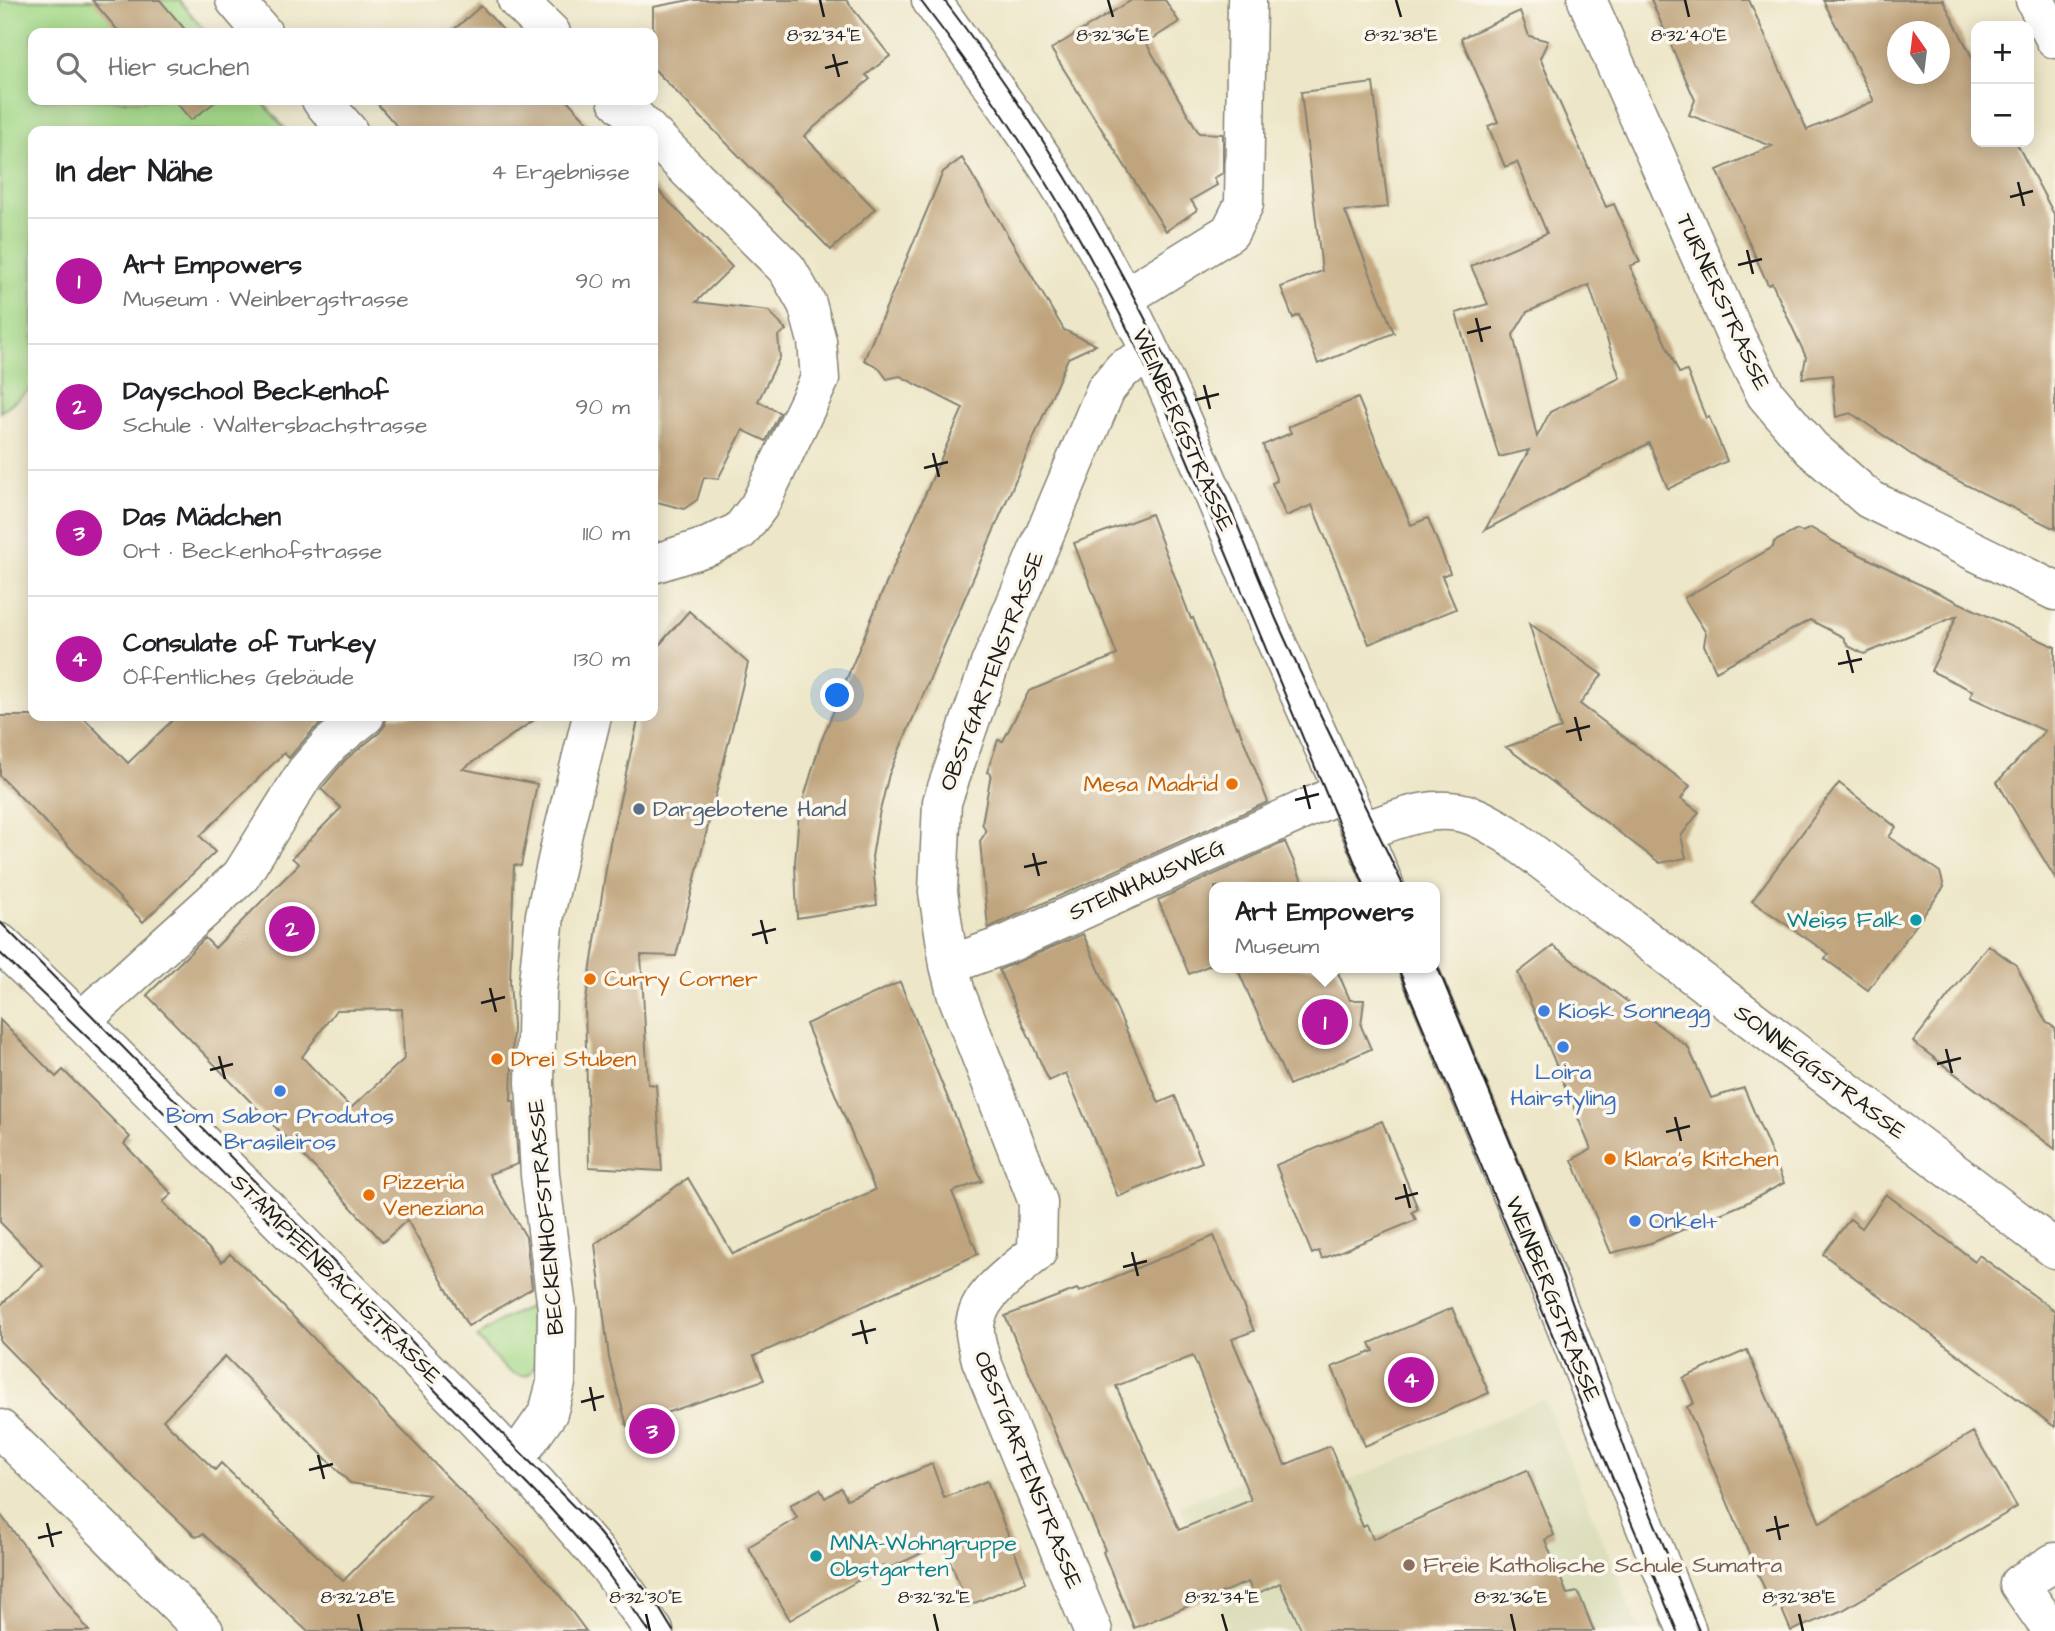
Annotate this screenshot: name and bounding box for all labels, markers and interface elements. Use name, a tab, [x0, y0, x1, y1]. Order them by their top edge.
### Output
north arrow	[1887, 21, 1950, 84]
map controls	[1971, 21, 2034, 147]
button: +	[1971, 21, 2034, 84]
text: 8°32'34"E	[787, 23, 862, 48]
text: 8°32'36"E	[1076, 23, 1150, 48]
text: 8°32'38"E	[1364, 23, 1438, 48]
text: 8°32'40"E	[1651, 23, 1728, 48]
search box	[28, 28, 658, 105]
icon: search	[52, 48, 90, 86]
text: Hier suchen	[108, 49, 249, 85]
button: −	[1971, 84, 2034, 147]
text: In der Nähe	[56, 151, 213, 193]
text: 4 Ergebnisse	[491, 156, 630, 188]
street label: TURNERSTRASSE	[1668, 208, 1778, 396]
text: Art Empowers	[123, 247, 302, 283]
text: 1	[78, 265, 80, 297]
text: 90 m	[575, 265, 630, 297]
text: Museum · Weinbergstrasse	[123, 283, 409, 315]
street label: WEINBERGSTRASSE	[1124, 324, 1242, 537]
text: Dayschool Beckenhof	[123, 373, 388, 409]
text: 2	[72, 391, 86, 423]
text: 90 m	[575, 391, 630, 423]
text: Schule · Waltersbachstrasse	[123, 409, 427, 441]
text: Das Mädchen	[123, 499, 281, 535]
text: 3	[73, 517, 85, 549]
text: 110 m	[582, 517, 630, 549]
text: Ort · Beckenhofstrasse	[123, 535, 382, 567]
street label: OBSTGARTENSTRASSE	[932, 546, 1053, 795]
text: Consulate of Turkey	[123, 625, 376, 661]
text: 4	[71, 643, 87, 675]
text: 130 m	[574, 643, 630, 675]
text: Öffentliches Gebäude	[123, 661, 354, 693]
your location	[820, 678, 854, 712]
place label: Mesa Madrid	[1084, 768, 1218, 800]
marker: Mesa Madrid	[1224, 776, 1240, 792]
place label: Dargebotene Hand	[653, 793, 846, 826]
marker: Dargebotene Hand	[631, 801, 647, 817]
street label: STEINHAUSWEG	[1064, 831, 1230, 929]
popup	[1209, 882, 1440, 973]
text: Art Empowers	[1235, 894, 1414, 930]
pin: 2	[269, 903, 315, 955]
place label: Weiss Falk	[1787, 904, 1902, 936]
marker: Weiss Falk	[1908, 912, 1924, 928]
text: Museum	[1235, 930, 1319, 962]
place label: Curry Corner	[604, 963, 758, 996]
marker: Curry Corner	[582, 971, 598, 987]
place label: Kiosk Sonnegg	[1558, 995, 1710, 1028]
pin: 1	[1302, 996, 1348, 1048]
street label: SONNEGGSTRASSE	[1727, 997, 1913, 1148]
marker: Kiosk Sonnegg	[1536, 1003, 1552, 1019]
marker: Loira Hairstyling	[1555, 1039, 1571, 1055]
place label: Drei Stuben	[511, 1043, 636, 1075]
marker: Drei Stuben	[489, 1051, 505, 1067]
place label: Loira Hairstyling	[1510, 1056, 1616, 1115]
marker: Bom Sabor Produtos Brasileiros	[272, 1083, 288, 1099]
street label: BECKENHOFSTRASSE	[520, 1097, 572, 1336]
place label: Bom Sabor Produtos Brasileiros	[166, 1100, 394, 1158]
place label: Klara‘s Kitchen	[1624, 1143, 1779, 1175]
marker: Klara‘s Kitchen	[1602, 1151, 1618, 1167]
street label: STAMPFENBACHSTRASSE	[223, 1166, 449, 1392]
place label: Pizzeria Veneziana	[383, 1166, 484, 1224]
marker: Pizzeria Veneziana	[361, 1187, 377, 1203]
street label: WEINBERGSTRASSE	[1497, 1192, 1609, 1407]
place label: Onkel+	[1649, 1205, 1718, 1237]
marker: Onkel+	[1627, 1213, 1643, 1229]
street label: OBSTGARTENSTRASSE	[966, 1346, 1090, 1594]
pin: 4	[1388, 1354, 1434, 1406]
pin: 3	[629, 1405, 675, 1457]
place label: MNA-Wohngruppe Obstgarten	[830, 1527, 1017, 1586]
marker: MNA-Wohngruppe Obstgarten	[808, 1548, 824, 1564]
place label: Freie Katholische Schule Sumatra	[1423, 1549, 1782, 1581]
marker: Freie Katholische Schule Sumatra	[1401, 1557, 1417, 1573]
text: 8°32'28"E	[321, 1585, 396, 1610]
text: 8°32'30"E	[609, 1585, 683, 1610]
text: 8°32'32"E	[898, 1585, 971, 1610]
text: 8°32'34"E	[1185, 1585, 1260, 1610]
text: 8°32'36"E	[1474, 1585, 1548, 1610]
text: 8°32'38"E	[1762, 1585, 1836, 1610]

